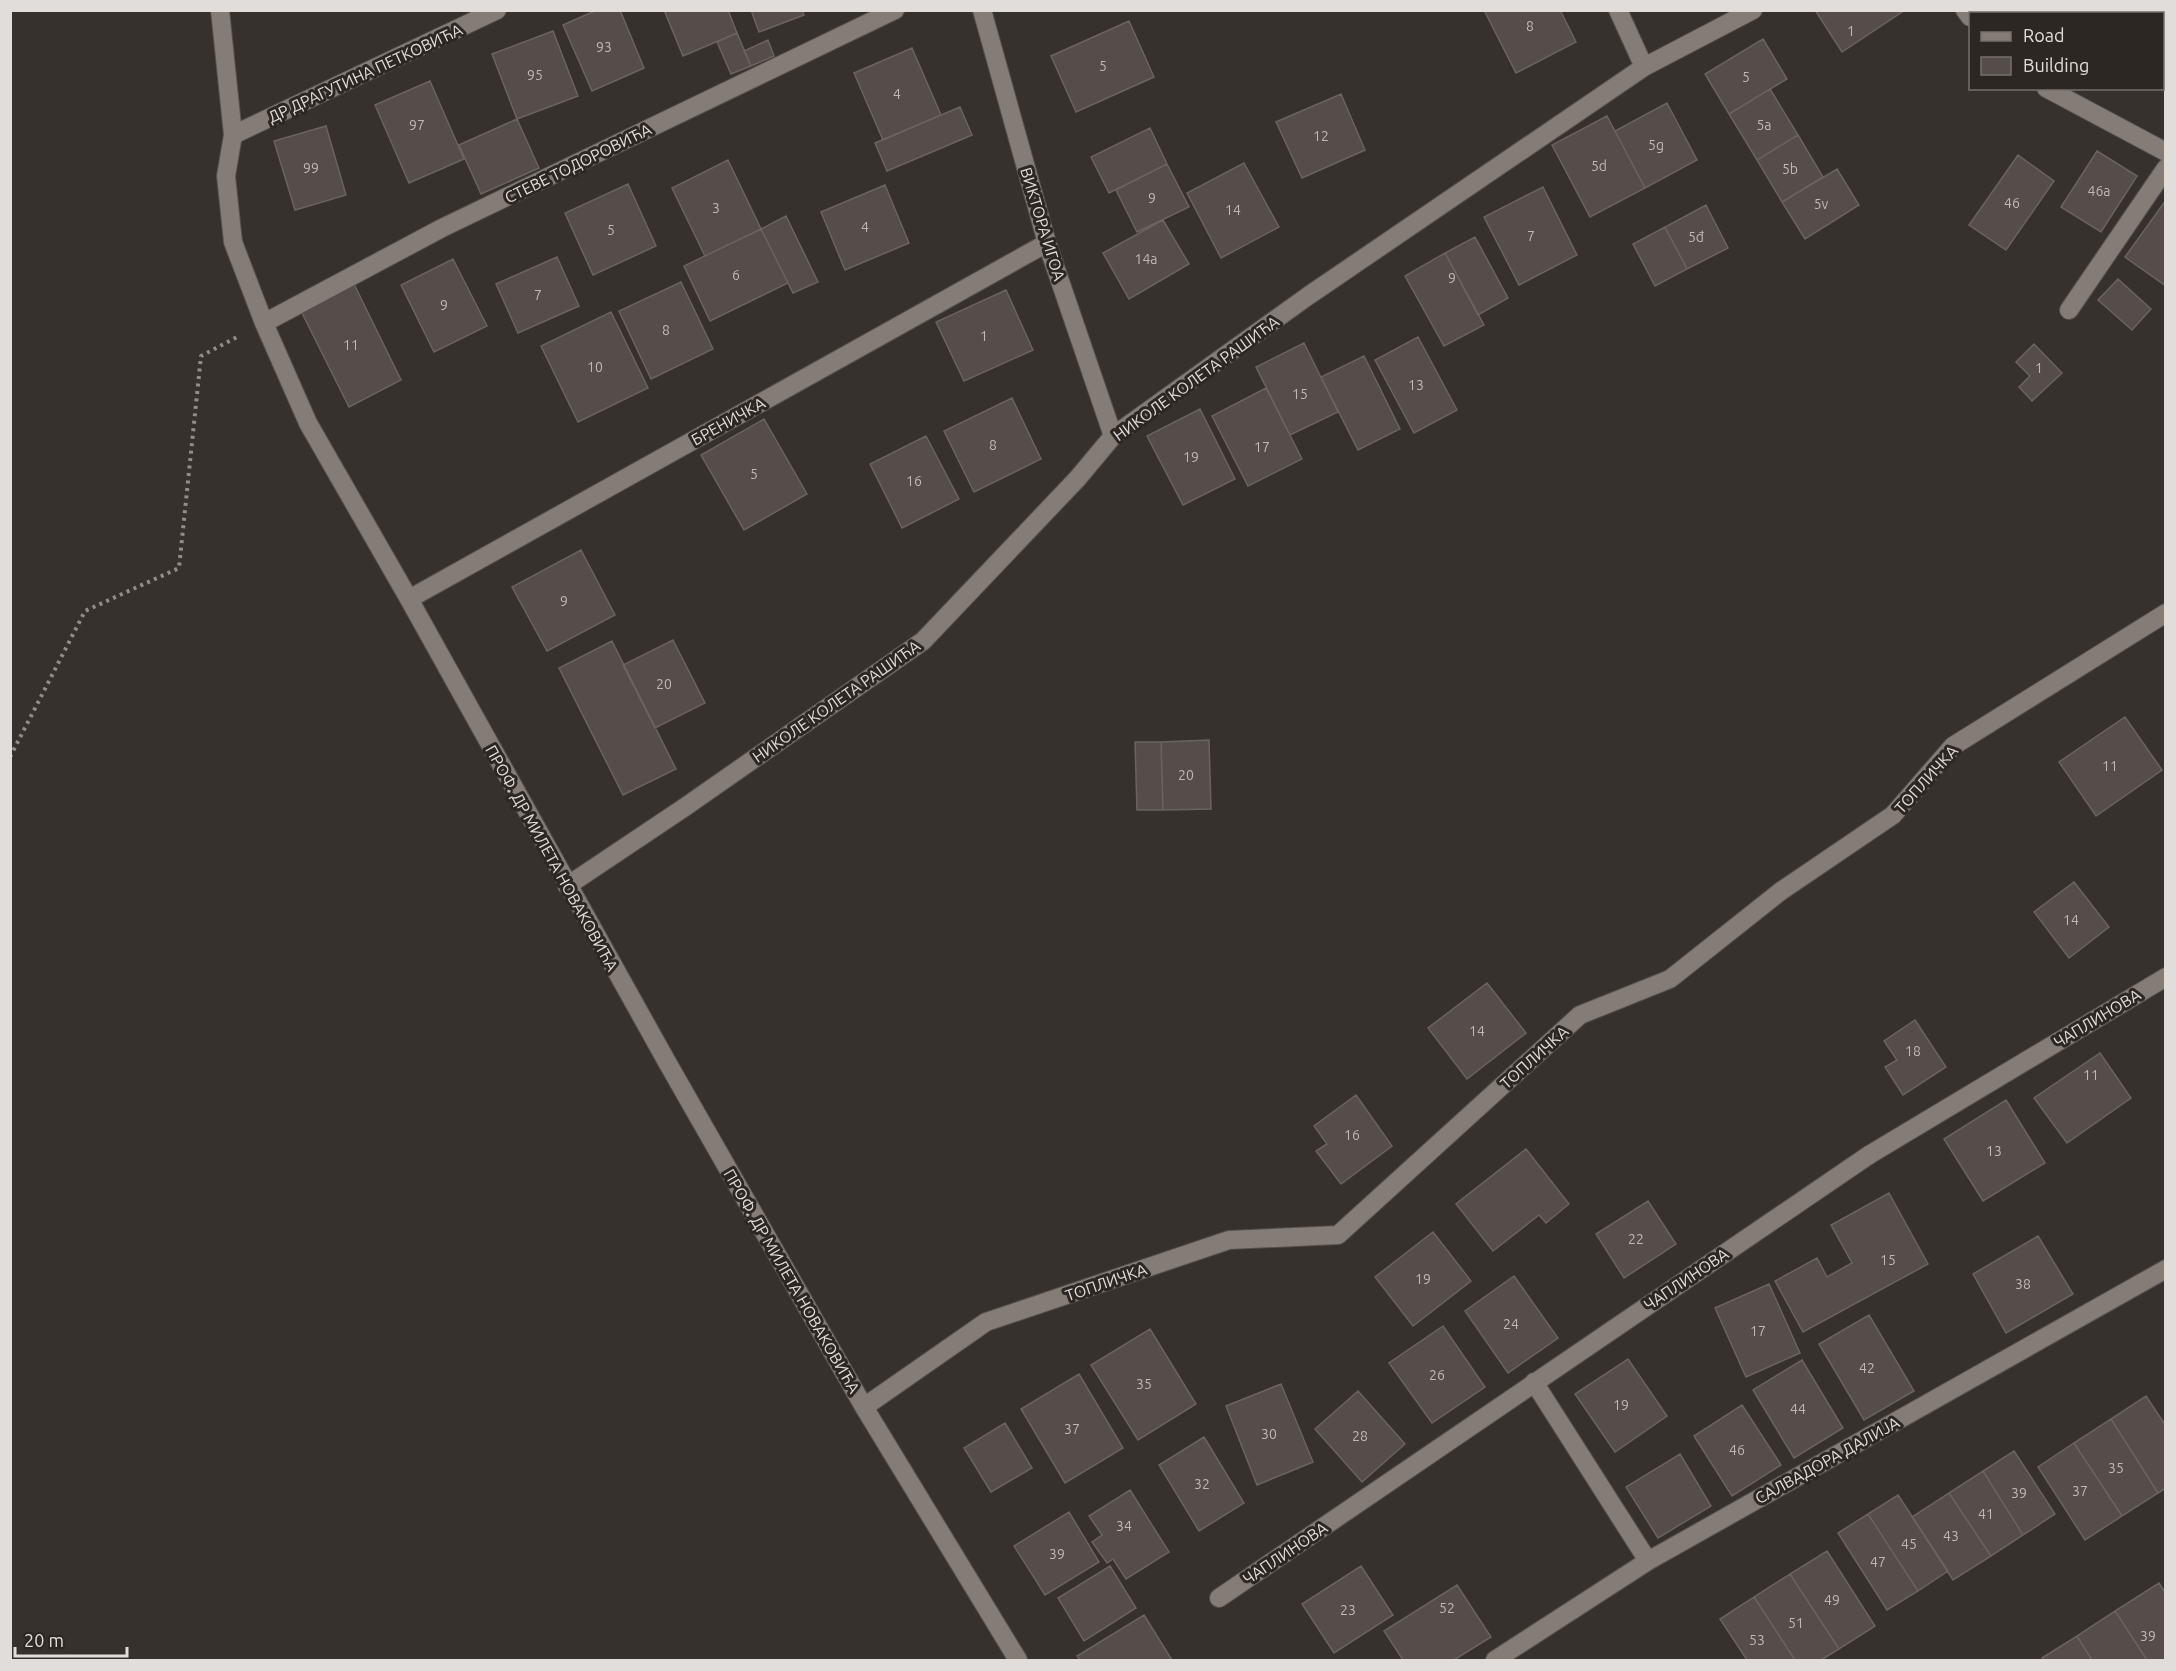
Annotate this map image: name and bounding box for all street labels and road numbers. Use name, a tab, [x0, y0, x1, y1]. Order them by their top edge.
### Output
street label: ДР ДРАГУТИНА ПЕТКОВИЋА	[265, 20, 466, 126]
street label: СТЕВЕ ТОДОРОВИЋА	[502, 119, 655, 206]
street label: ВИКТОРА ИГОА	[1017, 165, 1069, 283]
street label: НИКОЛЕ КОЛЕТА РАШИЋА	[1110, 312, 1283, 444]
street label: БРЕНИЧКА	[688, 393, 769, 449]
street label: НИКОЛЕ КОЛЕТА РАШИЋА	[749, 636, 924, 766]
street label: ТОПЛИЧКА	[1891, 741, 1962, 817]
street label: ПРОФ. ДР МИЛЕТА НОВАКОВИЋА	[482, 742, 622, 975]
street label: ЧАПЛИНОВА	[2050, 985, 2144, 1051]
street label: ТОПЛИЧКА	[1496, 1021, 1572, 1092]
street label: ПРОФ. ДР МИЛЕТА НОВАКОВИЋА	[720, 1166, 864, 1397]
street label: ЧАПЛИНОВА	[1640, 1244, 1732, 1314]
street label: ТОПЛИЧКА	[1063, 1259, 1150, 1304]
street label: САЛВАДОРА ДАЛИЈА	[1752, 1413, 1903, 1507]
street label: ЧАПЛИНОВА	[1239, 1518, 1331, 1588]

